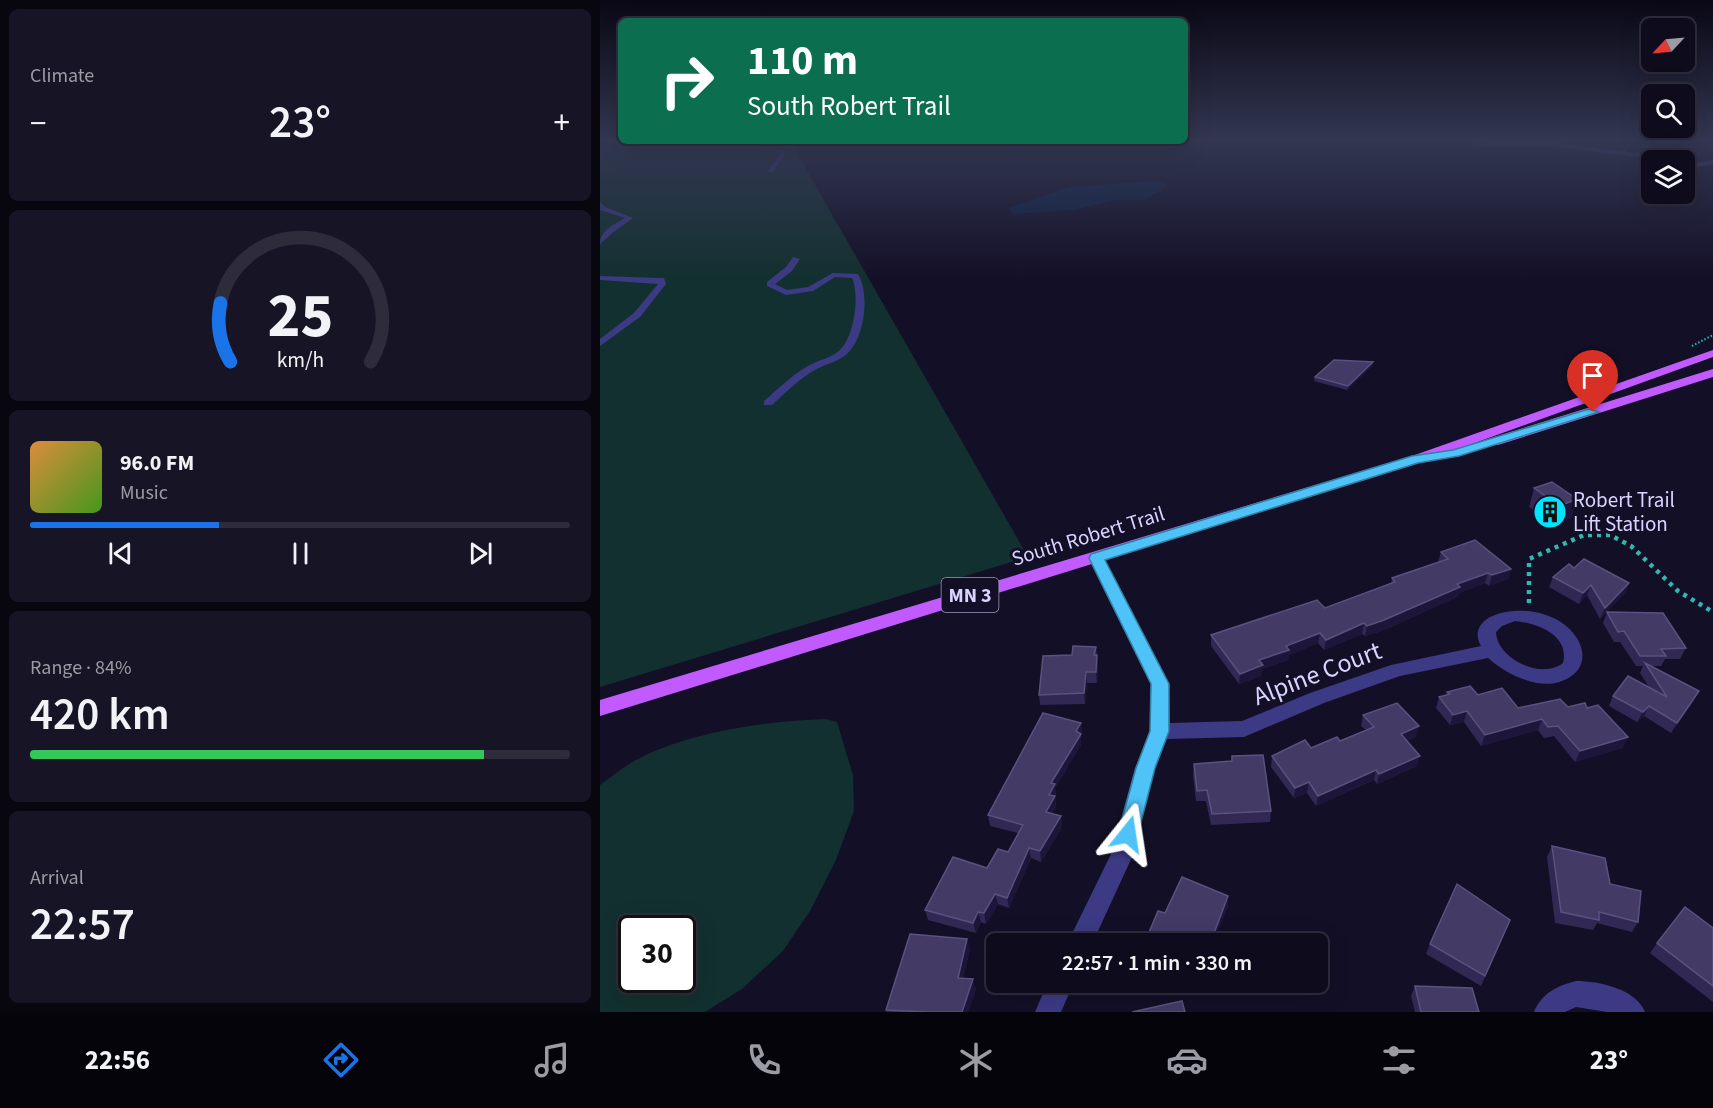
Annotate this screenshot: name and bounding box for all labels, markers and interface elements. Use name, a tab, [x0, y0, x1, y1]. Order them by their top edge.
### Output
north arrow	[1641, 18, 1695, 72]
map controls	[1641, 18, 1695, 204]
text: 110 m	[747, 31, 858, 91]
icon: right	[648, 42, 726, 120]
text: Climate	[30, 62, 94, 90]
button: search	[1641, 84, 1695, 138]
text: South Robert Trail	[747, 87, 951, 126]
text: 23°	[269, 91, 331, 155]
text: −	[30, 100, 46, 147]
text: +	[554, 100, 570, 147]
button: layers	[1641, 150, 1695, 204]
text: 25	[267, 273, 333, 362]
text: km/h	[276, 346, 324, 377]
pin	[1567, 350, 1618, 412]
icon: arrive	[1576, 359, 1609, 392]
text: 96.0 FM	[120, 447, 194, 479]
text: Music	[120, 479, 168, 507]
place label: Robert Trail Lift Station	[1573, 485, 1675, 539]
building icon: Robert Trail Lift Station	[1532, 494, 1568, 530]
street label: South Robert Trail	[1008, 498, 1168, 574]
icon: previous	[104, 537, 137, 570]
icon: pause	[284, 537, 317, 570]
icon: next	[464, 537, 497, 570]
road number: MN 3	[942, 578, 998, 612]
street label: Alpine Court	[1248, 632, 1387, 715]
text: Range · 84%	[30, 654, 131, 682]
text: 420 km	[30, 683, 170, 747]
position arrow	[1096, 802, 1160, 866]
text: Arrival	[30, 864, 84, 892]
text: 22:57	[30, 893, 135, 957]
speed limit sign: 30	[618, 915, 696, 993]
text: 22:57 · 1 min · 330 m	[1062, 947, 1252, 979]
icon: directions	[320, 1039, 362, 1081]
icon: music	[531, 1039, 573, 1081]
icon: phone	[743, 1039, 785, 1081]
icon: climate	[955, 1039, 997, 1081]
icon: car	[1166, 1039, 1208, 1081]
icon: filters	[1378, 1039, 1420, 1081]
text: 22:56	[85, 1041, 150, 1080]
text: 23°	[1590, 1041, 1628, 1080]

